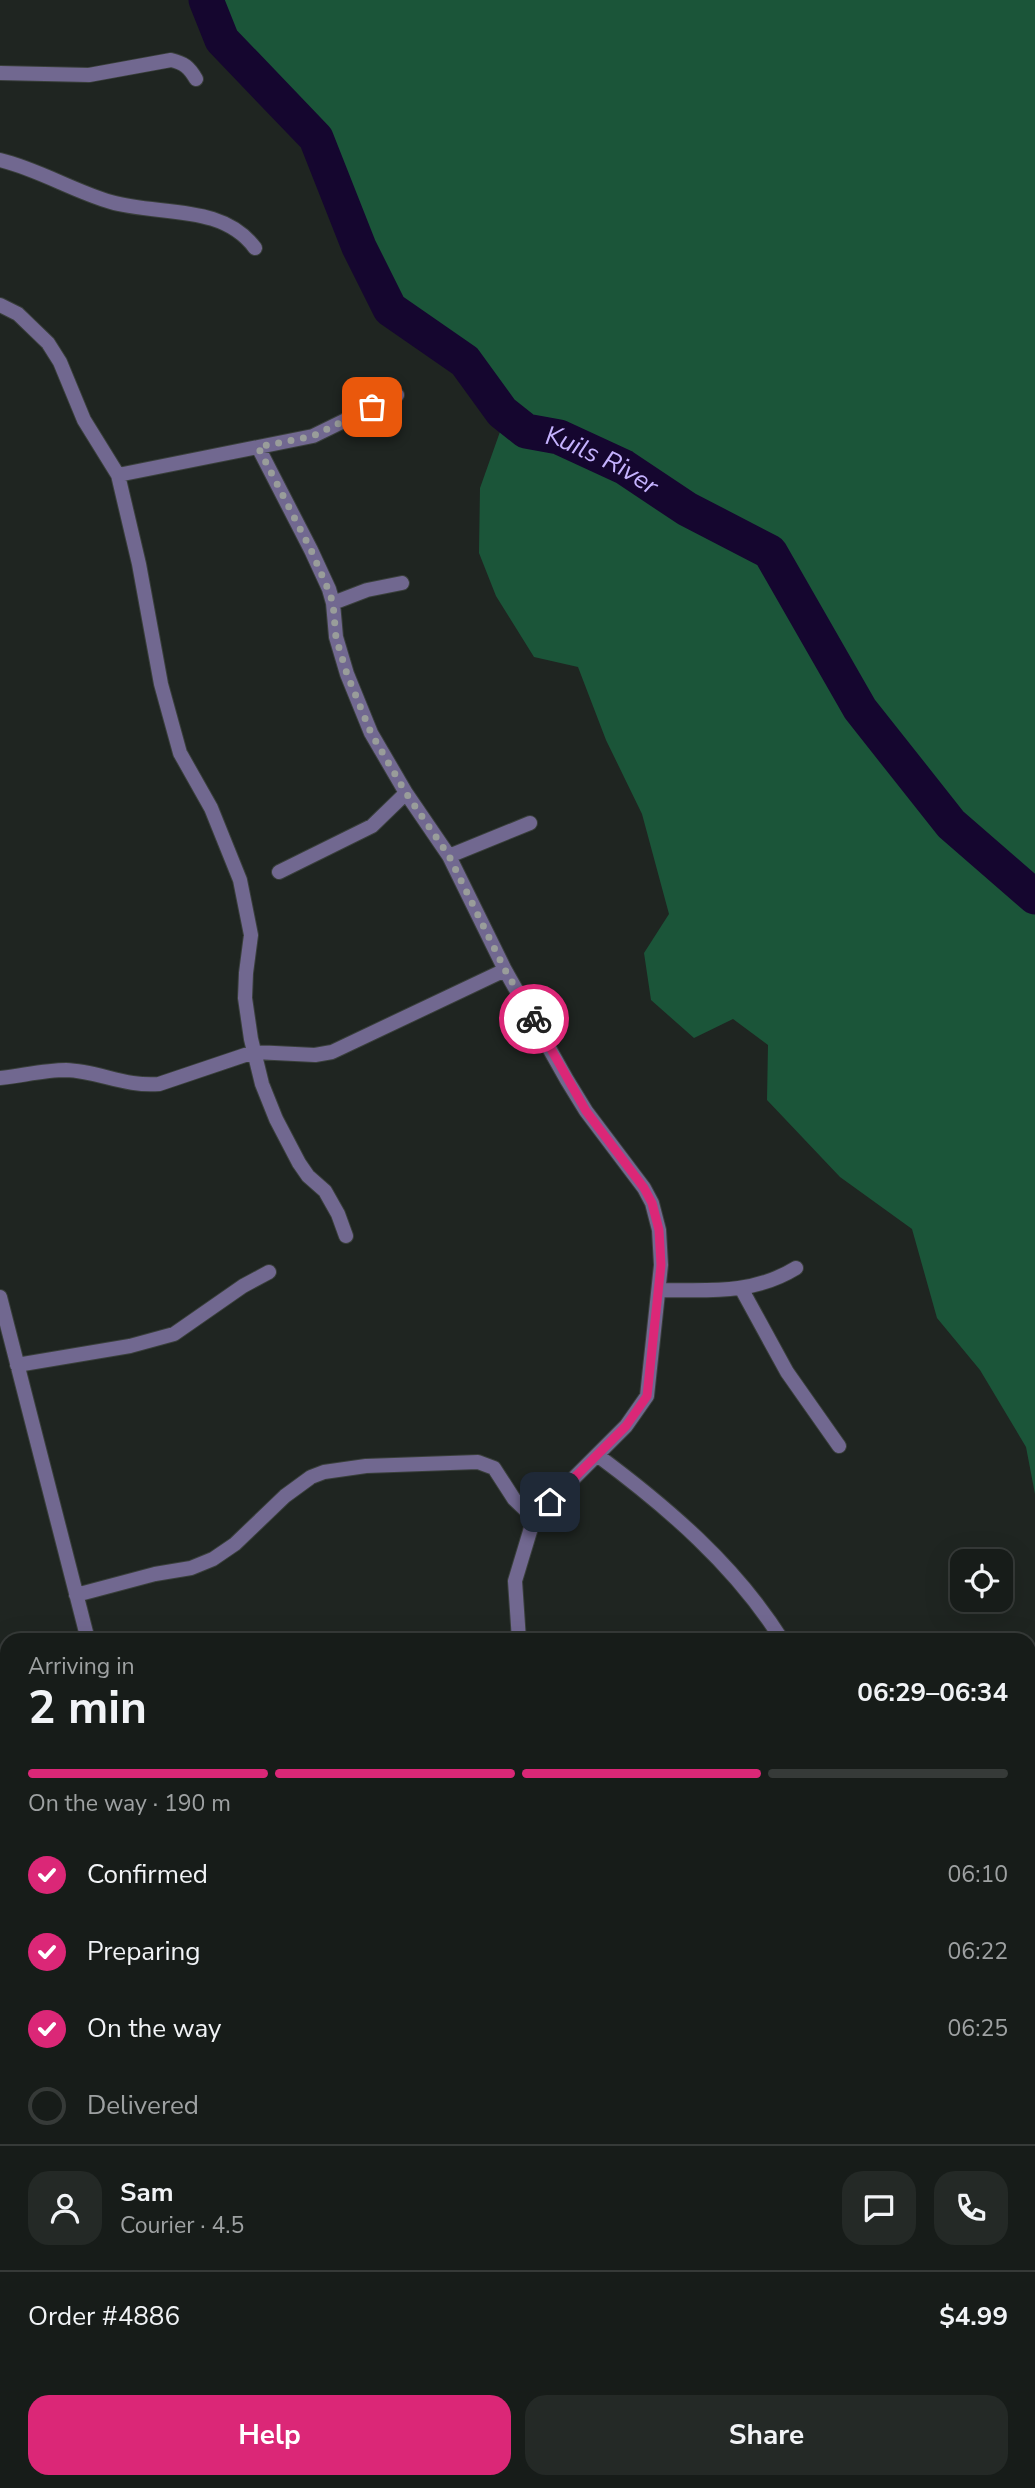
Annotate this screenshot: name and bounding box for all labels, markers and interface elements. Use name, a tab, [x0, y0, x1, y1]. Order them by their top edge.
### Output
pin	[342, 377, 402, 437]
icon: bag	[353, 388, 391, 426]
water label: Kuils River	[543, 418, 666, 504]
courier	[499, 984, 569, 1054]
icon: bike	[515, 1000, 553, 1038]
pin	[520, 1472, 580, 1532]
icon: home	[531, 1483, 569, 1521]
map controls	[950, 1549, 1013, 1612]
button: locate	[950, 1549, 1013, 1612]
text: Arriving in	[28, 1651, 135, 1682]
text: 06:29–06:34	[857, 1675, 1008, 1710]
text: 2 min	[28, 1676, 147, 1739]
text: On the way · 190 m	[28, 1788, 231, 1819]
icon: check	[28, 1856, 66, 1894]
text: Confirmed	[87, 1857, 208, 1892]
text: 06:10	[948, 1859, 1008, 1890]
icon: check	[28, 1933, 66, 1971]
text: Preparing	[87, 1934, 200, 1969]
text: 06:22	[948, 1936, 1008, 1967]
icon: check	[28, 2010, 66, 2048]
text: On the way	[87, 2011, 221, 2046]
text: 06:25	[948, 2013, 1008, 2044]
text: Delivered	[87, 2088, 199, 2123]
button: person	[28, 2171, 102, 2245]
button: chat	[842, 2171, 916, 2245]
button: phone	[934, 2171, 1008, 2245]
text: Sam	[120, 2175, 173, 2210]
text: Courier · 4.5	[120, 2210, 244, 2241]
text: Order #4886	[28, 2299, 180, 2334]
text: $4.99	[939, 2299, 1008, 2334]
button: Help	[28, 2395, 511, 2475]
button: Share	[525, 2395, 1008, 2475]

